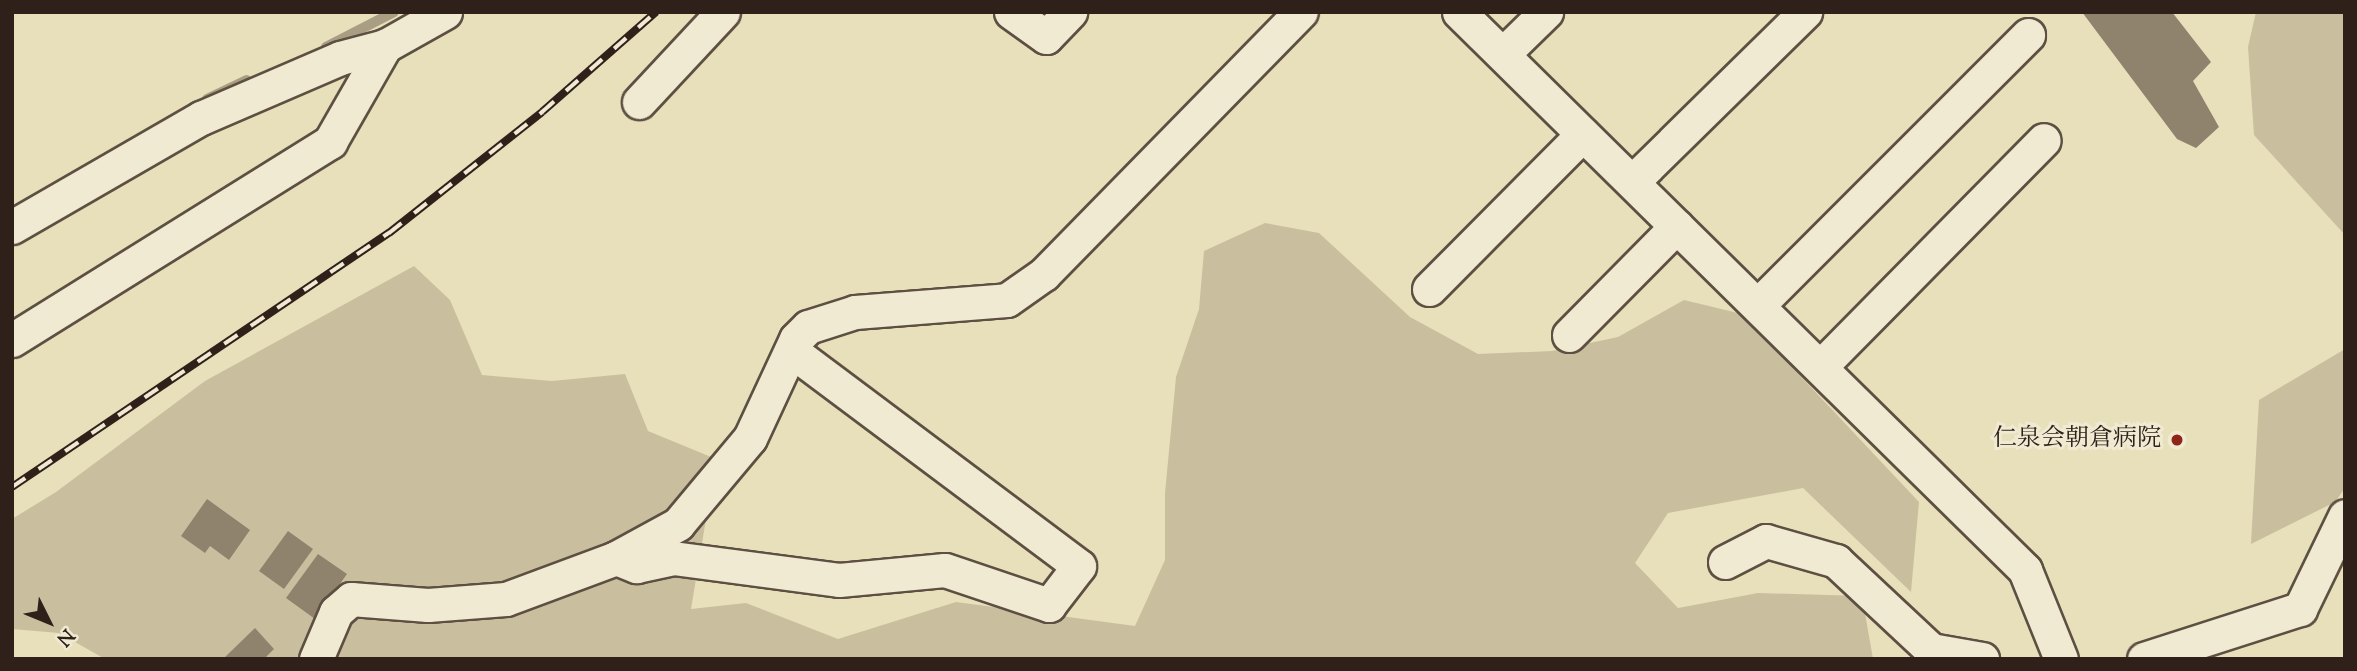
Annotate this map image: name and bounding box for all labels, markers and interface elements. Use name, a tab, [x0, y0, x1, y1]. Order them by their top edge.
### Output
place label: 仁泉会朝倉病院	[1993, 426, 2161, 454]
marker: 仁泉会朝倉病院	[2167, 430, 2187, 450]
north arrow	[14, 587, 84, 657]
text: N	[50, 622, 80, 651]

